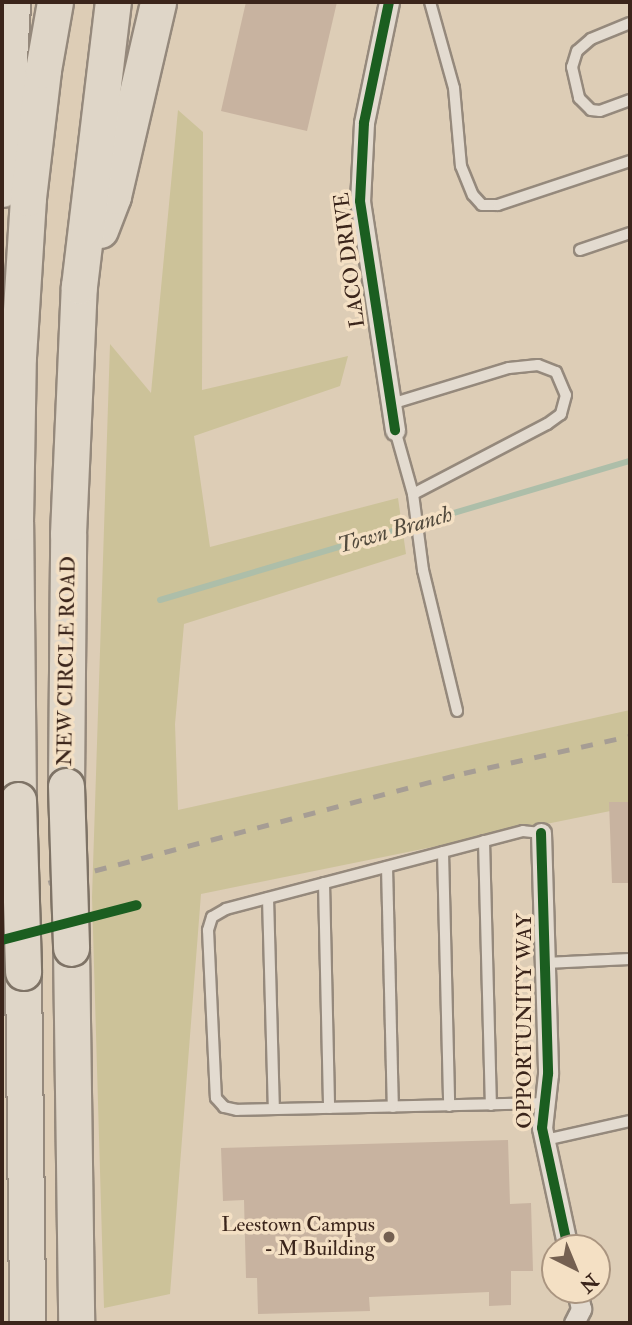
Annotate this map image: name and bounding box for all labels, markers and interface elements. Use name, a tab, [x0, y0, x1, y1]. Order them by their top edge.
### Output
street label: LACO DRIVE	[329, 191, 371, 329]
water label: Town Branch	[334, 500, 456, 560]
street label: NEW CIRCLE ROAD	[53, 556, 81, 766]
street label: OPPORTUNITY WAY	[512, 913, 538, 1129]
place label: Leestown Campus - M Building	[221, 1212, 375, 1262]
marker: Leestown Campus - M Building	[381, 1229, 397, 1245]
north arrow	[541, 1234, 611, 1304]
text: N	[575, 1268, 603, 1297]

